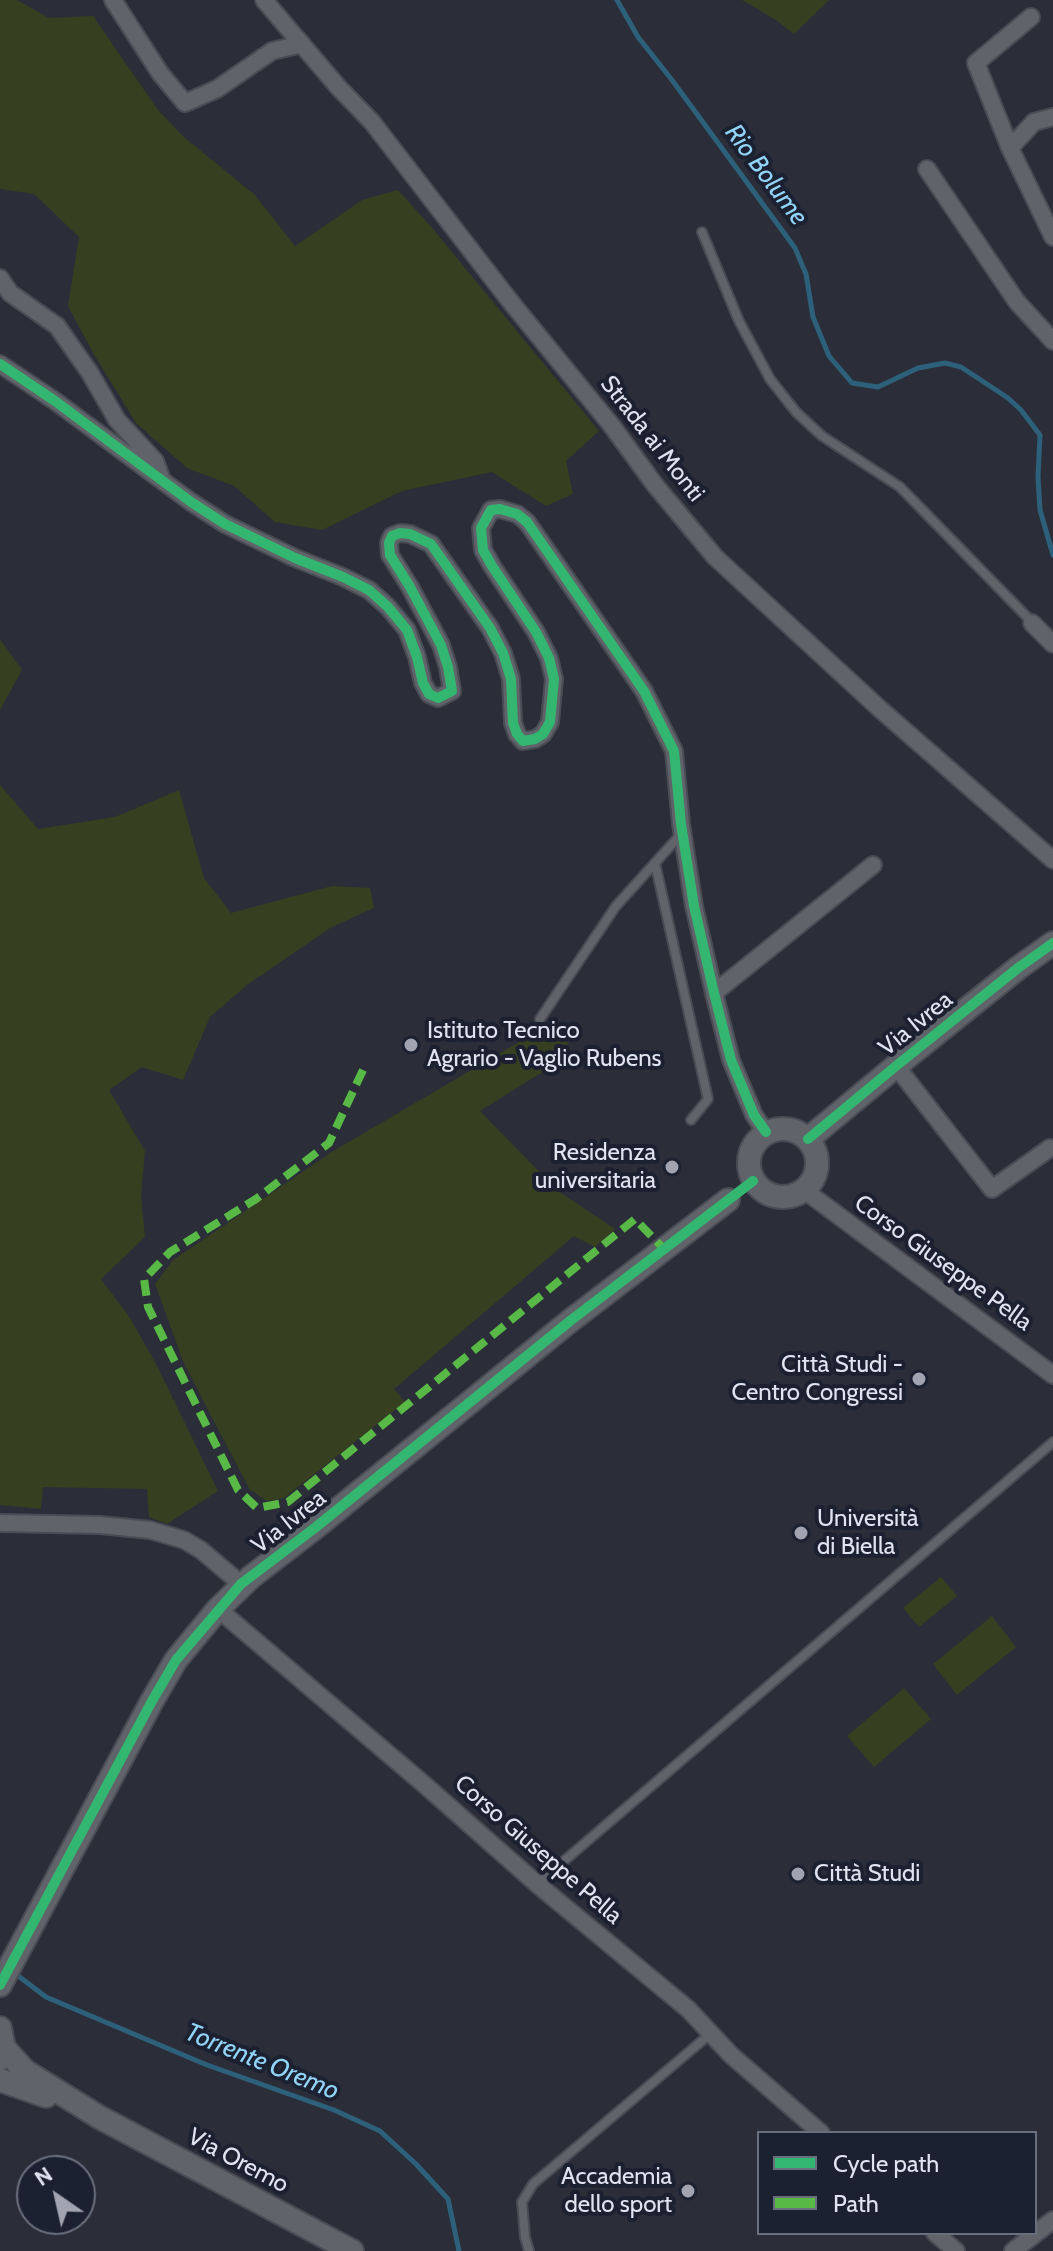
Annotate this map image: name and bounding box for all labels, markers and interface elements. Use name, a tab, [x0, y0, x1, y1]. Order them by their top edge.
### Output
water label: Rio Bolume	[718, 118, 814, 232]
street label: Strada ai Monti	[594, 370, 710, 508]
street label: Via Ivrea	[873, 986, 959, 1062]
place label: Istituto Tecnico Agrario - Vaglio Rubens	[427, 1017, 662, 1073]
marker: Istituto Tecnico Agrario - Vaglio Rubens	[402, 1036, 420, 1054]
place label: Residenza universitaria	[535, 1139, 656, 1195]
marker: Residenza universitaria	[663, 1158, 681, 1176]
street label: Corso Giuseppe Pella	[849, 1189, 1037, 1337]
place label: Città Studi - Centro Congressi	[732, 1351, 903, 1407]
marker: Città Studi - Centro Congressi	[910, 1370, 928, 1388]
street label: Via Ivrea	[246, 1484, 332, 1560]
place label: Università di Biella	[817, 1505, 919, 1561]
marker: Università di Biella	[792, 1524, 810, 1542]
street label: Corso Giuseppe Pella	[448, 1769, 628, 1931]
place label: Città Studi	[814, 1860, 920, 1888]
marker: Città Studi	[789, 1865, 807, 1883]
water label: Torrente Oremo	[181, 2017, 343, 2107]
street label: Via Oremo	[183, 2123, 293, 2199]
legend	[757, 2131, 1037, 2235]
text: Cycle path	[833, 2149, 939, 2178]
north arrow	[16, 2155, 96, 2235]
text: N	[29, 2161, 57, 2192]
place label: Accademia dello sport	[561, 2163, 672, 2219]
marker: Accademia dello sport	[679, 2182, 697, 2200]
text: Path	[833, 2189, 879, 2218]

